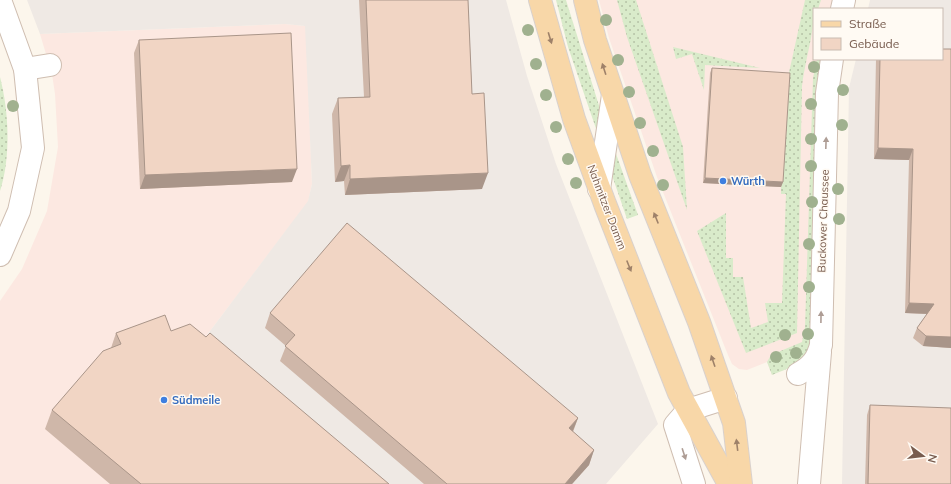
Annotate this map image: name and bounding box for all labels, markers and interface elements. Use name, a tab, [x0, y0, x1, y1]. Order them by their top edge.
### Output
legend	[813, 8, 943, 60]
text: Straße	[849, 16, 886, 31]
one-way arrow	[547, 32, 553, 44]
text: Gebäude	[849, 36, 899, 51]
one-way arrow	[601, 62, 607, 74]
one-way arrow	[822, 137, 829, 149]
street label: Nahmitzer Damm	[584, 162, 630, 252]
street label: Buckower Chaussee	[814, 169, 832, 273]
place label: Würth	[731, 174, 765, 188]
marker: Würth	[718, 176, 728, 186]
one-way arrow	[653, 211, 659, 223]
one-way arrow	[627, 261, 633, 273]
one-way arrow	[818, 310, 824, 323]
one-way arrow	[709, 355, 715, 367]
place label: Südmeile	[172, 393, 220, 407]
marker: Südmeile	[159, 395, 169, 405]
north arrow	[903, 436, 943, 476]
one-way arrow	[733, 439, 740, 451]
one-way arrow	[681, 449, 687, 461]
text: N	[925, 453, 940, 464]

